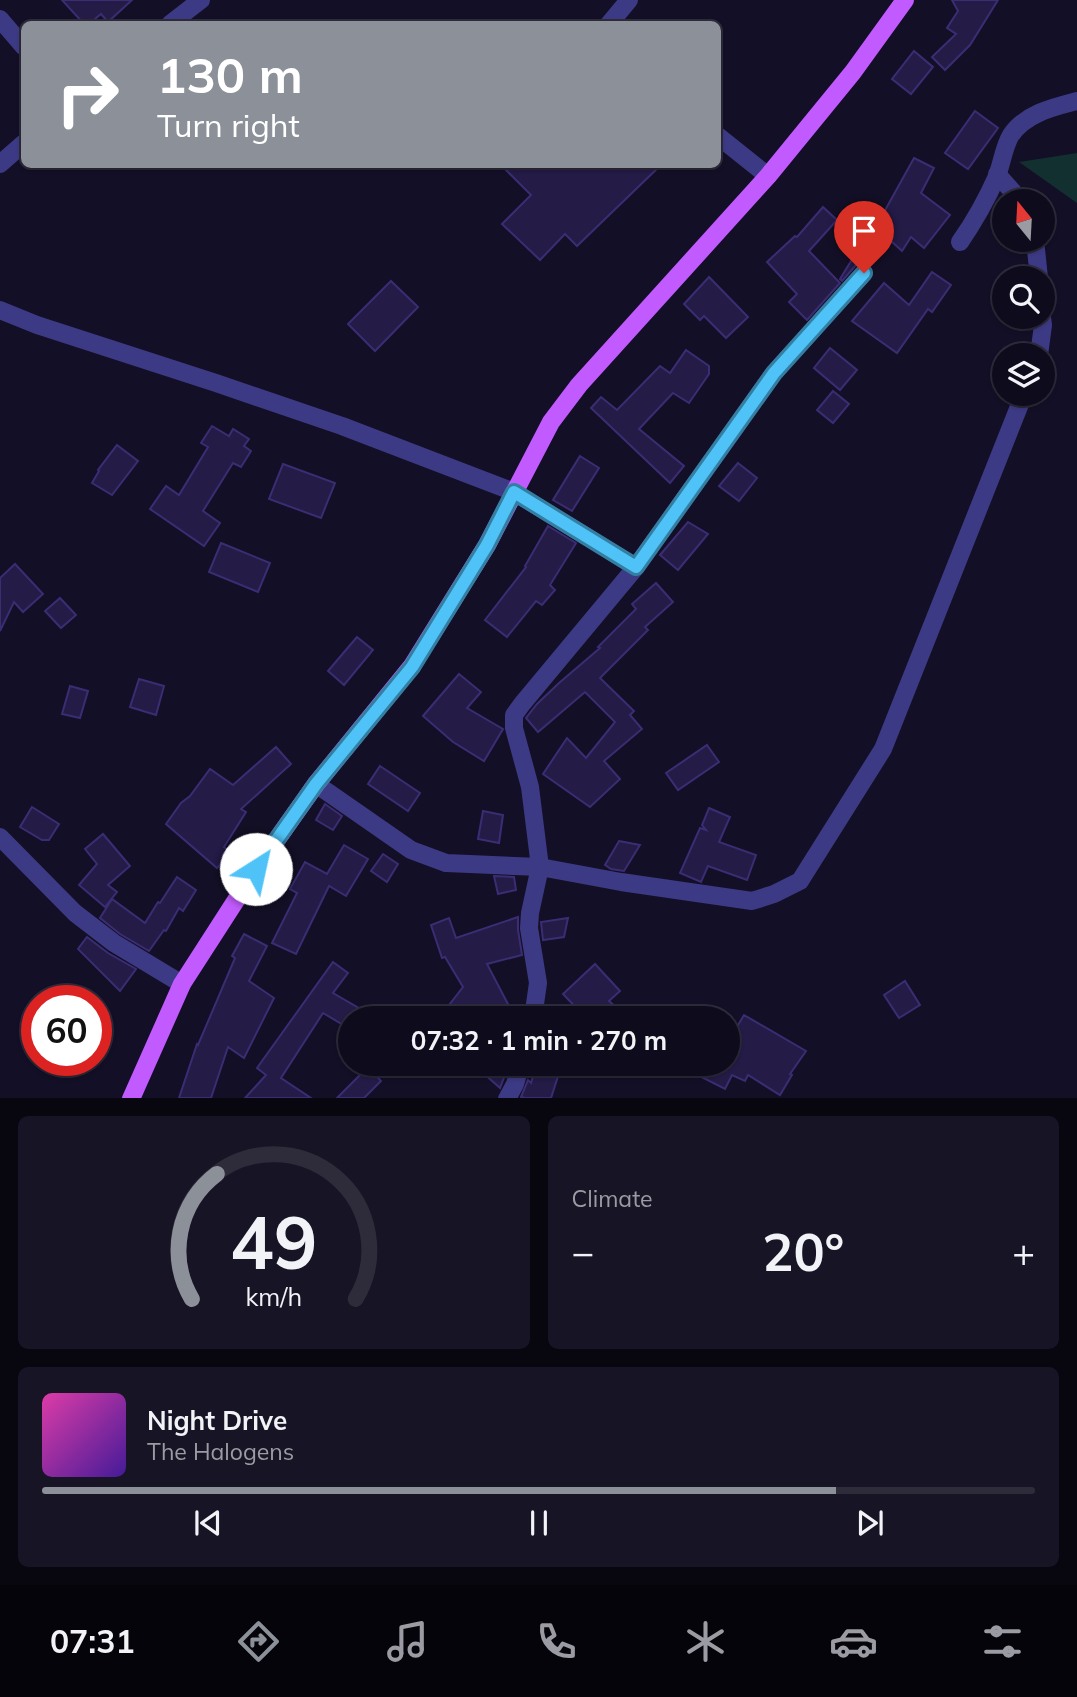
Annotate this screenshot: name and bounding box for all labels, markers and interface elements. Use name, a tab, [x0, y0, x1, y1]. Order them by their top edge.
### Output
text: 130 m	[157, 44, 303, 105]
icon: right	[42, 49, 133, 140]
text: Turn right	[157, 105, 300, 145]
north arrow	[992, 189, 1055, 252]
map controls	[992, 189, 1055, 406]
pin	[834, 201, 894, 273]
icon: arrive	[845, 212, 883, 250]
button: search	[992, 266, 1055, 329]
button: layers	[992, 343, 1055, 406]
position arrow	[219, 832, 293, 906]
speed limit sign: 60	[21, 985, 112, 1076]
text: 07:32 · 1 min · 270 m	[411, 1024, 667, 1057]
text: Climate	[572, 1184, 653, 1213]
text: 49	[230, 1196, 317, 1287]
text: 20°	[762, 1219, 844, 1284]
text: −	[572, 1228, 594, 1276]
text: +	[1012, 1228, 1035, 1276]
text: km/h	[245, 1280, 302, 1311]
text: Night Drive	[147, 1404, 287, 1437]
text: The Halogens	[147, 1437, 294, 1466]
icon: previous	[189, 1504, 227, 1542]
icon: pause	[520, 1504, 558, 1542]
icon: next	[851, 1504, 889, 1542]
icon: directions	[234, 1617, 283, 1666]
icon: music	[383, 1617, 432, 1666]
icon: phone	[532, 1617, 581, 1666]
icon: climate	[681, 1617, 730, 1666]
icon: car	[829, 1617, 878, 1666]
icon: filters	[978, 1617, 1027, 1666]
text: 07:31	[50, 1621, 135, 1661]

